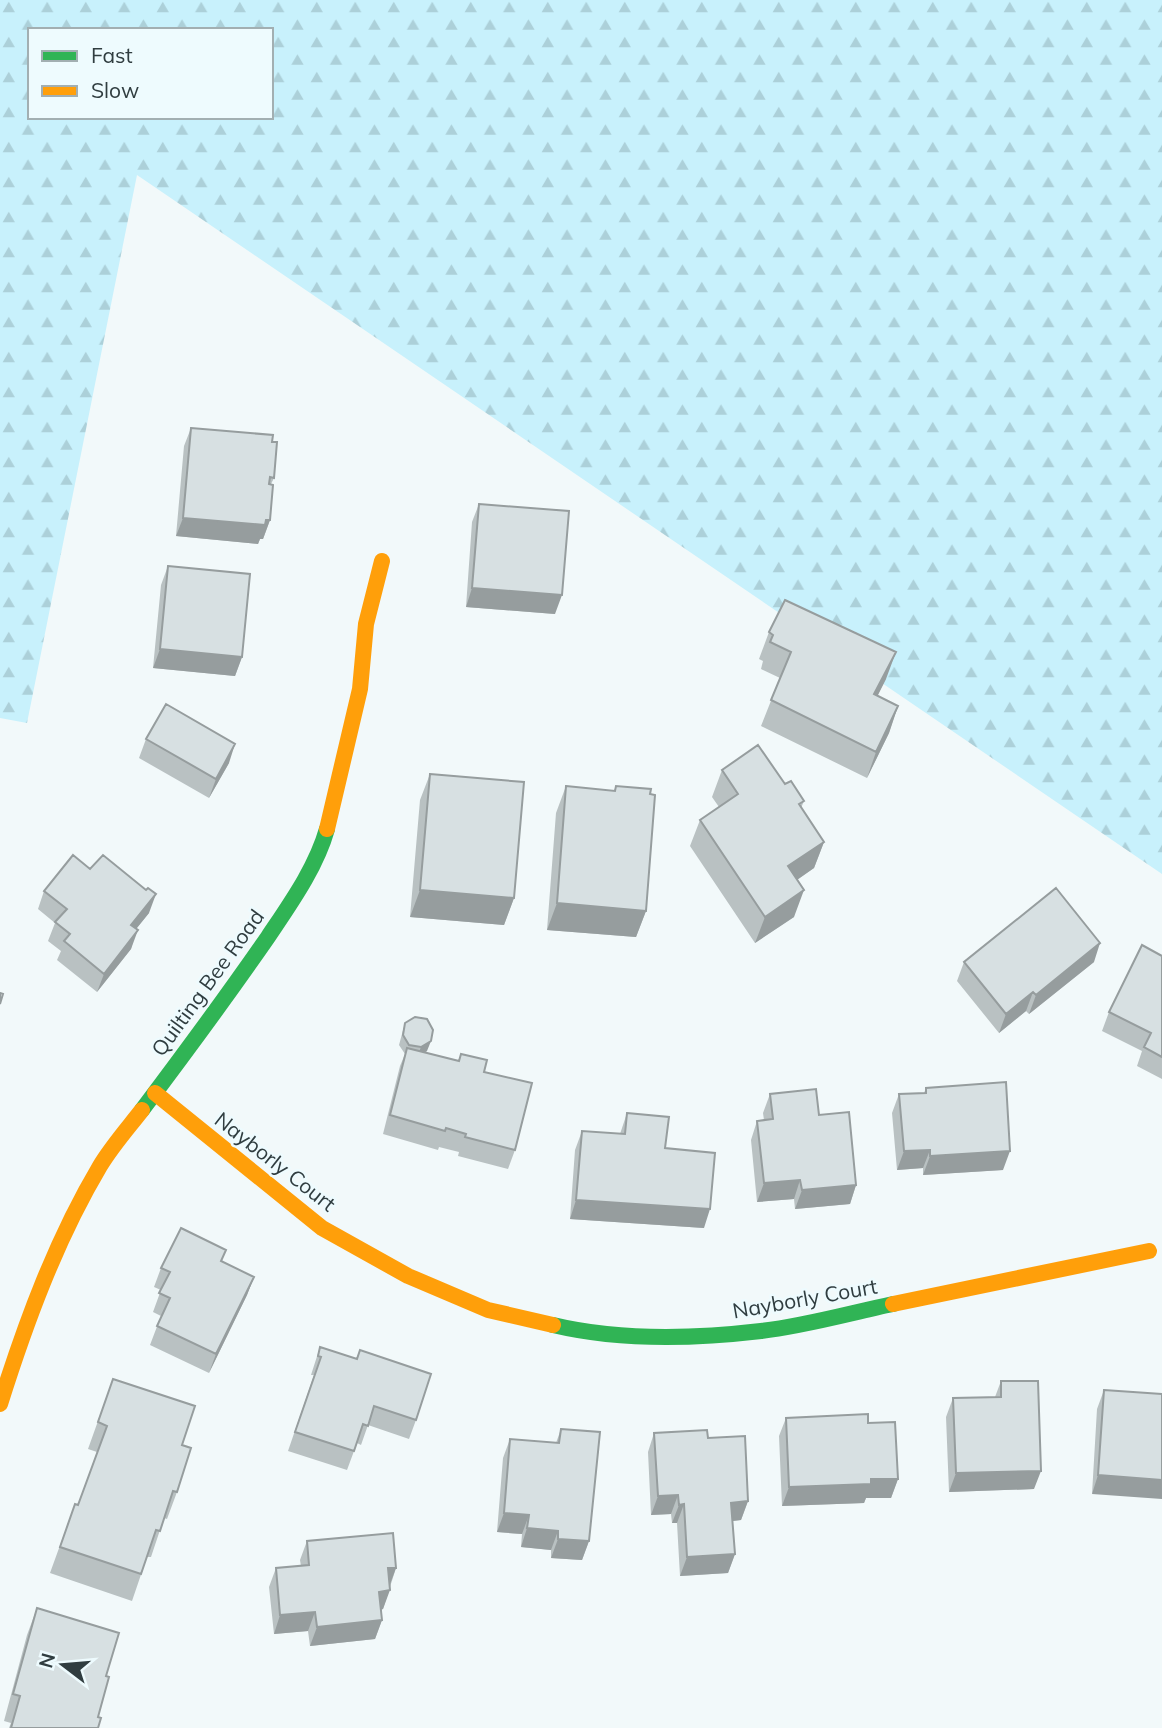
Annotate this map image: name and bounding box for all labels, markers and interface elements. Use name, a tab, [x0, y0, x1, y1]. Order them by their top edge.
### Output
legend	[28, 28, 273, 119]
text: Fast	[91, 42, 133, 68]
text: Slow	[91, 77, 139, 103]
street label: Quilting Bee Road	[145, 904, 269, 1061]
street label: Nayborly Court	[210, 1106, 341, 1217]
street label: Nayborly Court	[730, 1272, 879, 1324]
north arrow	[28, 1630, 98, 1700]
text: N	[33, 1650, 60, 1671]

